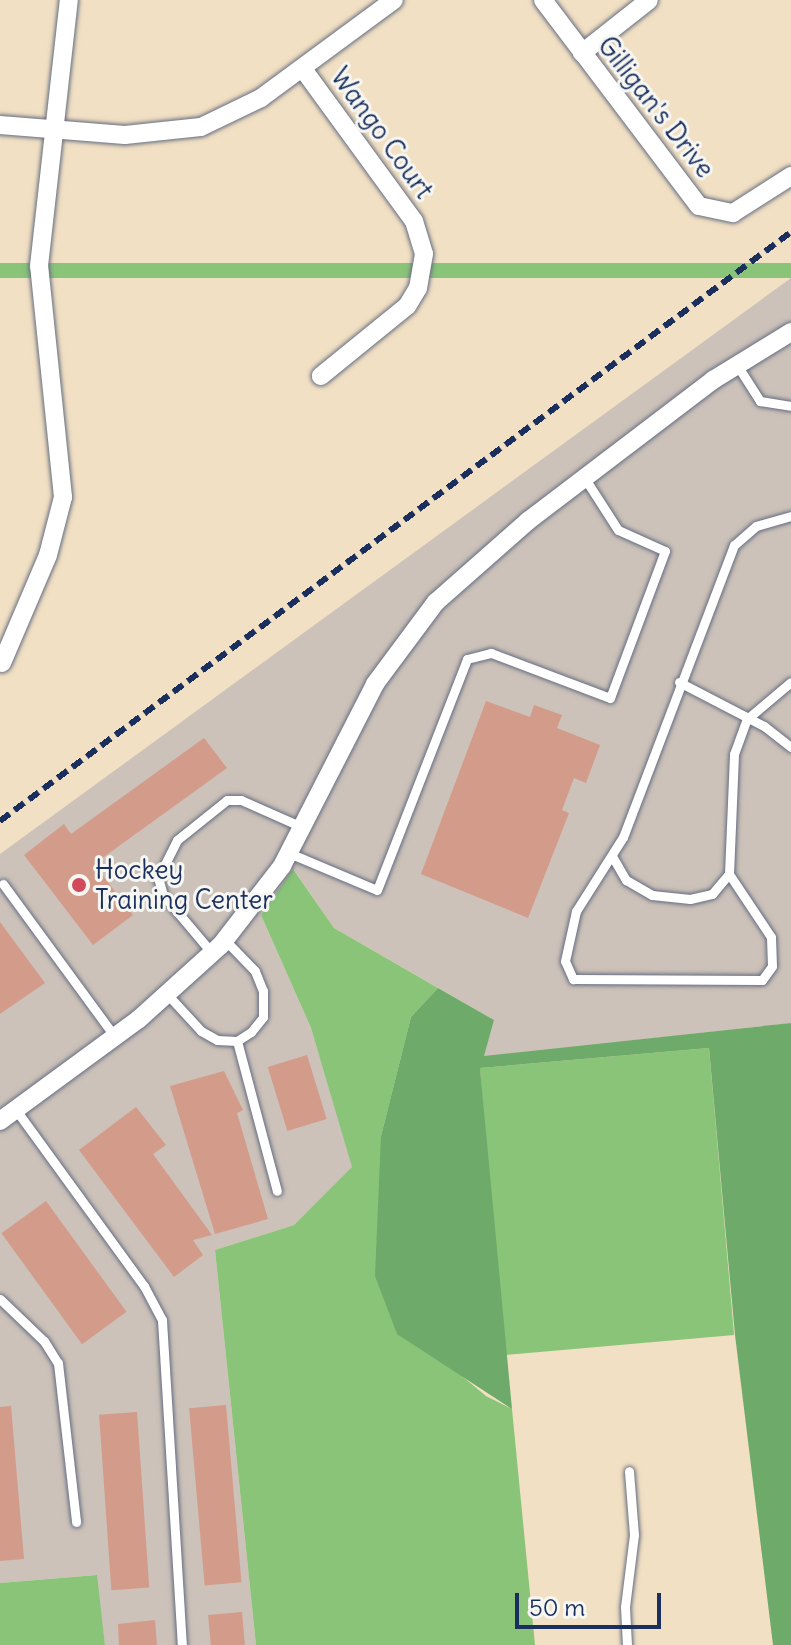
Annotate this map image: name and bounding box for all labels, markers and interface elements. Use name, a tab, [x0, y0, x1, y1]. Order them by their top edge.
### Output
street label: Gilligan's Drive	[591, 30, 721, 184]
street label: Wango Court	[324, 62, 440, 204]
place label: Hockey Training Center	[95, 854, 273, 916]
marker: Hockey Training Center	[70, 876, 88, 894]
scale bar	[519, 1577, 665, 1627]
text: 50 m	[529, 1592, 585, 1622]

